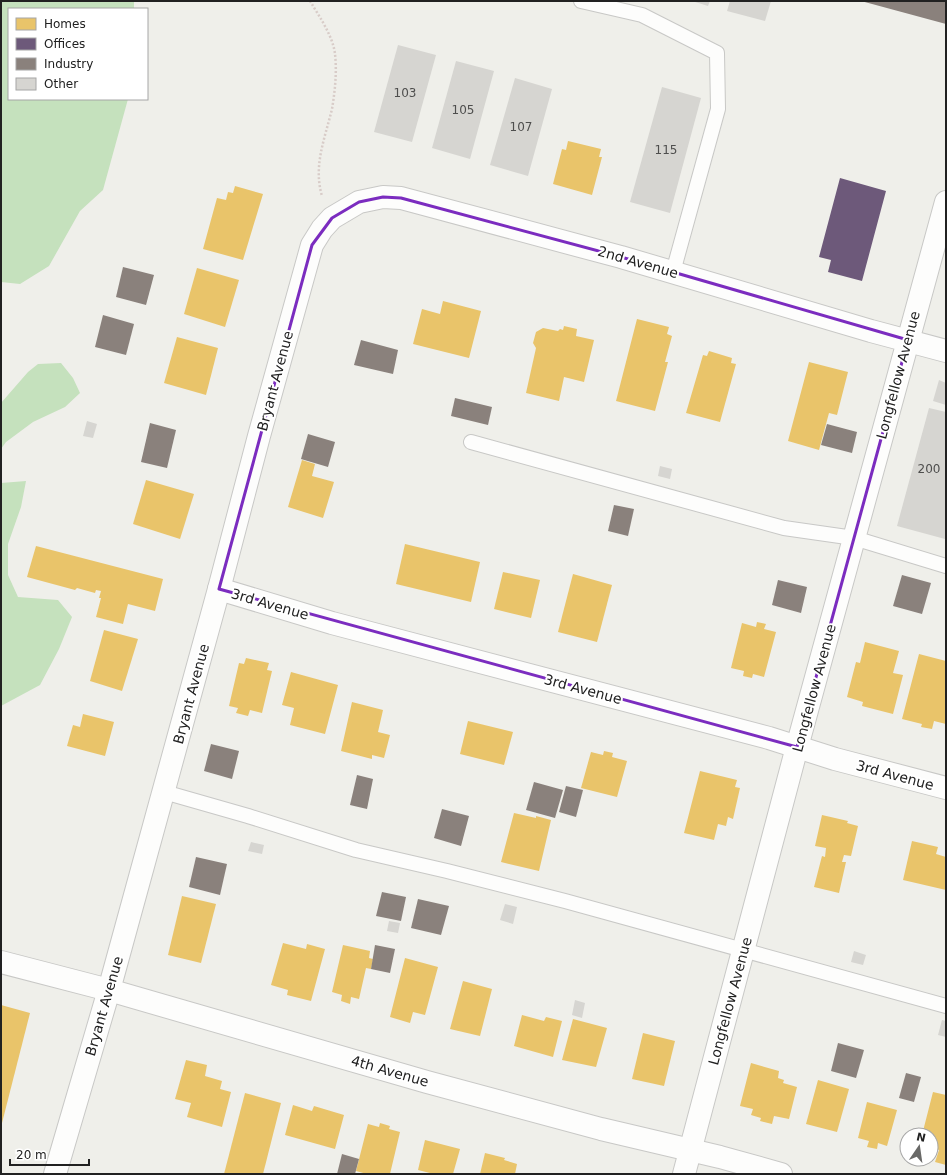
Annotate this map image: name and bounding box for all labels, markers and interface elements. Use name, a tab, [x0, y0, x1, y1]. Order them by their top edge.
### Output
legend	[8, 8, 148, 100]
text: Homes	[44, 17, 86, 31]
text: Offices	[44, 37, 85, 51]
text: Industry	[44, 57, 93, 71]
text: Other	[44, 77, 78, 91]
house number: 103	[394, 86, 416, 100]
house number: 105	[452, 103, 474, 117]
house number: 107	[510, 120, 532, 134]
house number: 115	[655, 143, 677, 157]
street label: 2nd Avenue	[596, 243, 680, 281]
street label: Longfellow Avenue	[873, 309, 923, 441]
street label: Bryant Avenue	[254, 329, 296, 433]
house number: 200	[918, 462, 940, 476]
street label: 3rd Avenue	[229, 585, 311, 623]
street label: Longfellow Avenue	[789, 622, 839, 754]
street label: Bryant Avenue	[170, 642, 212, 746]
street label: 3rd Avenue	[542, 671, 624, 707]
street label: 3rd Avenue	[854, 757, 936, 793]
street label: Longfellow Avenue	[705, 935, 755, 1067]
street label: Bryant Avenue	[82, 954, 126, 1058]
street label: 4th Avenue	[349, 1052, 431, 1090]
north arrow	[899, 1127, 939, 1167]
text: N	[915, 1130, 927, 1145]
scale bar	[10, 1141, 89, 1167]
text: 20 m	[16, 1148, 47, 1162]

